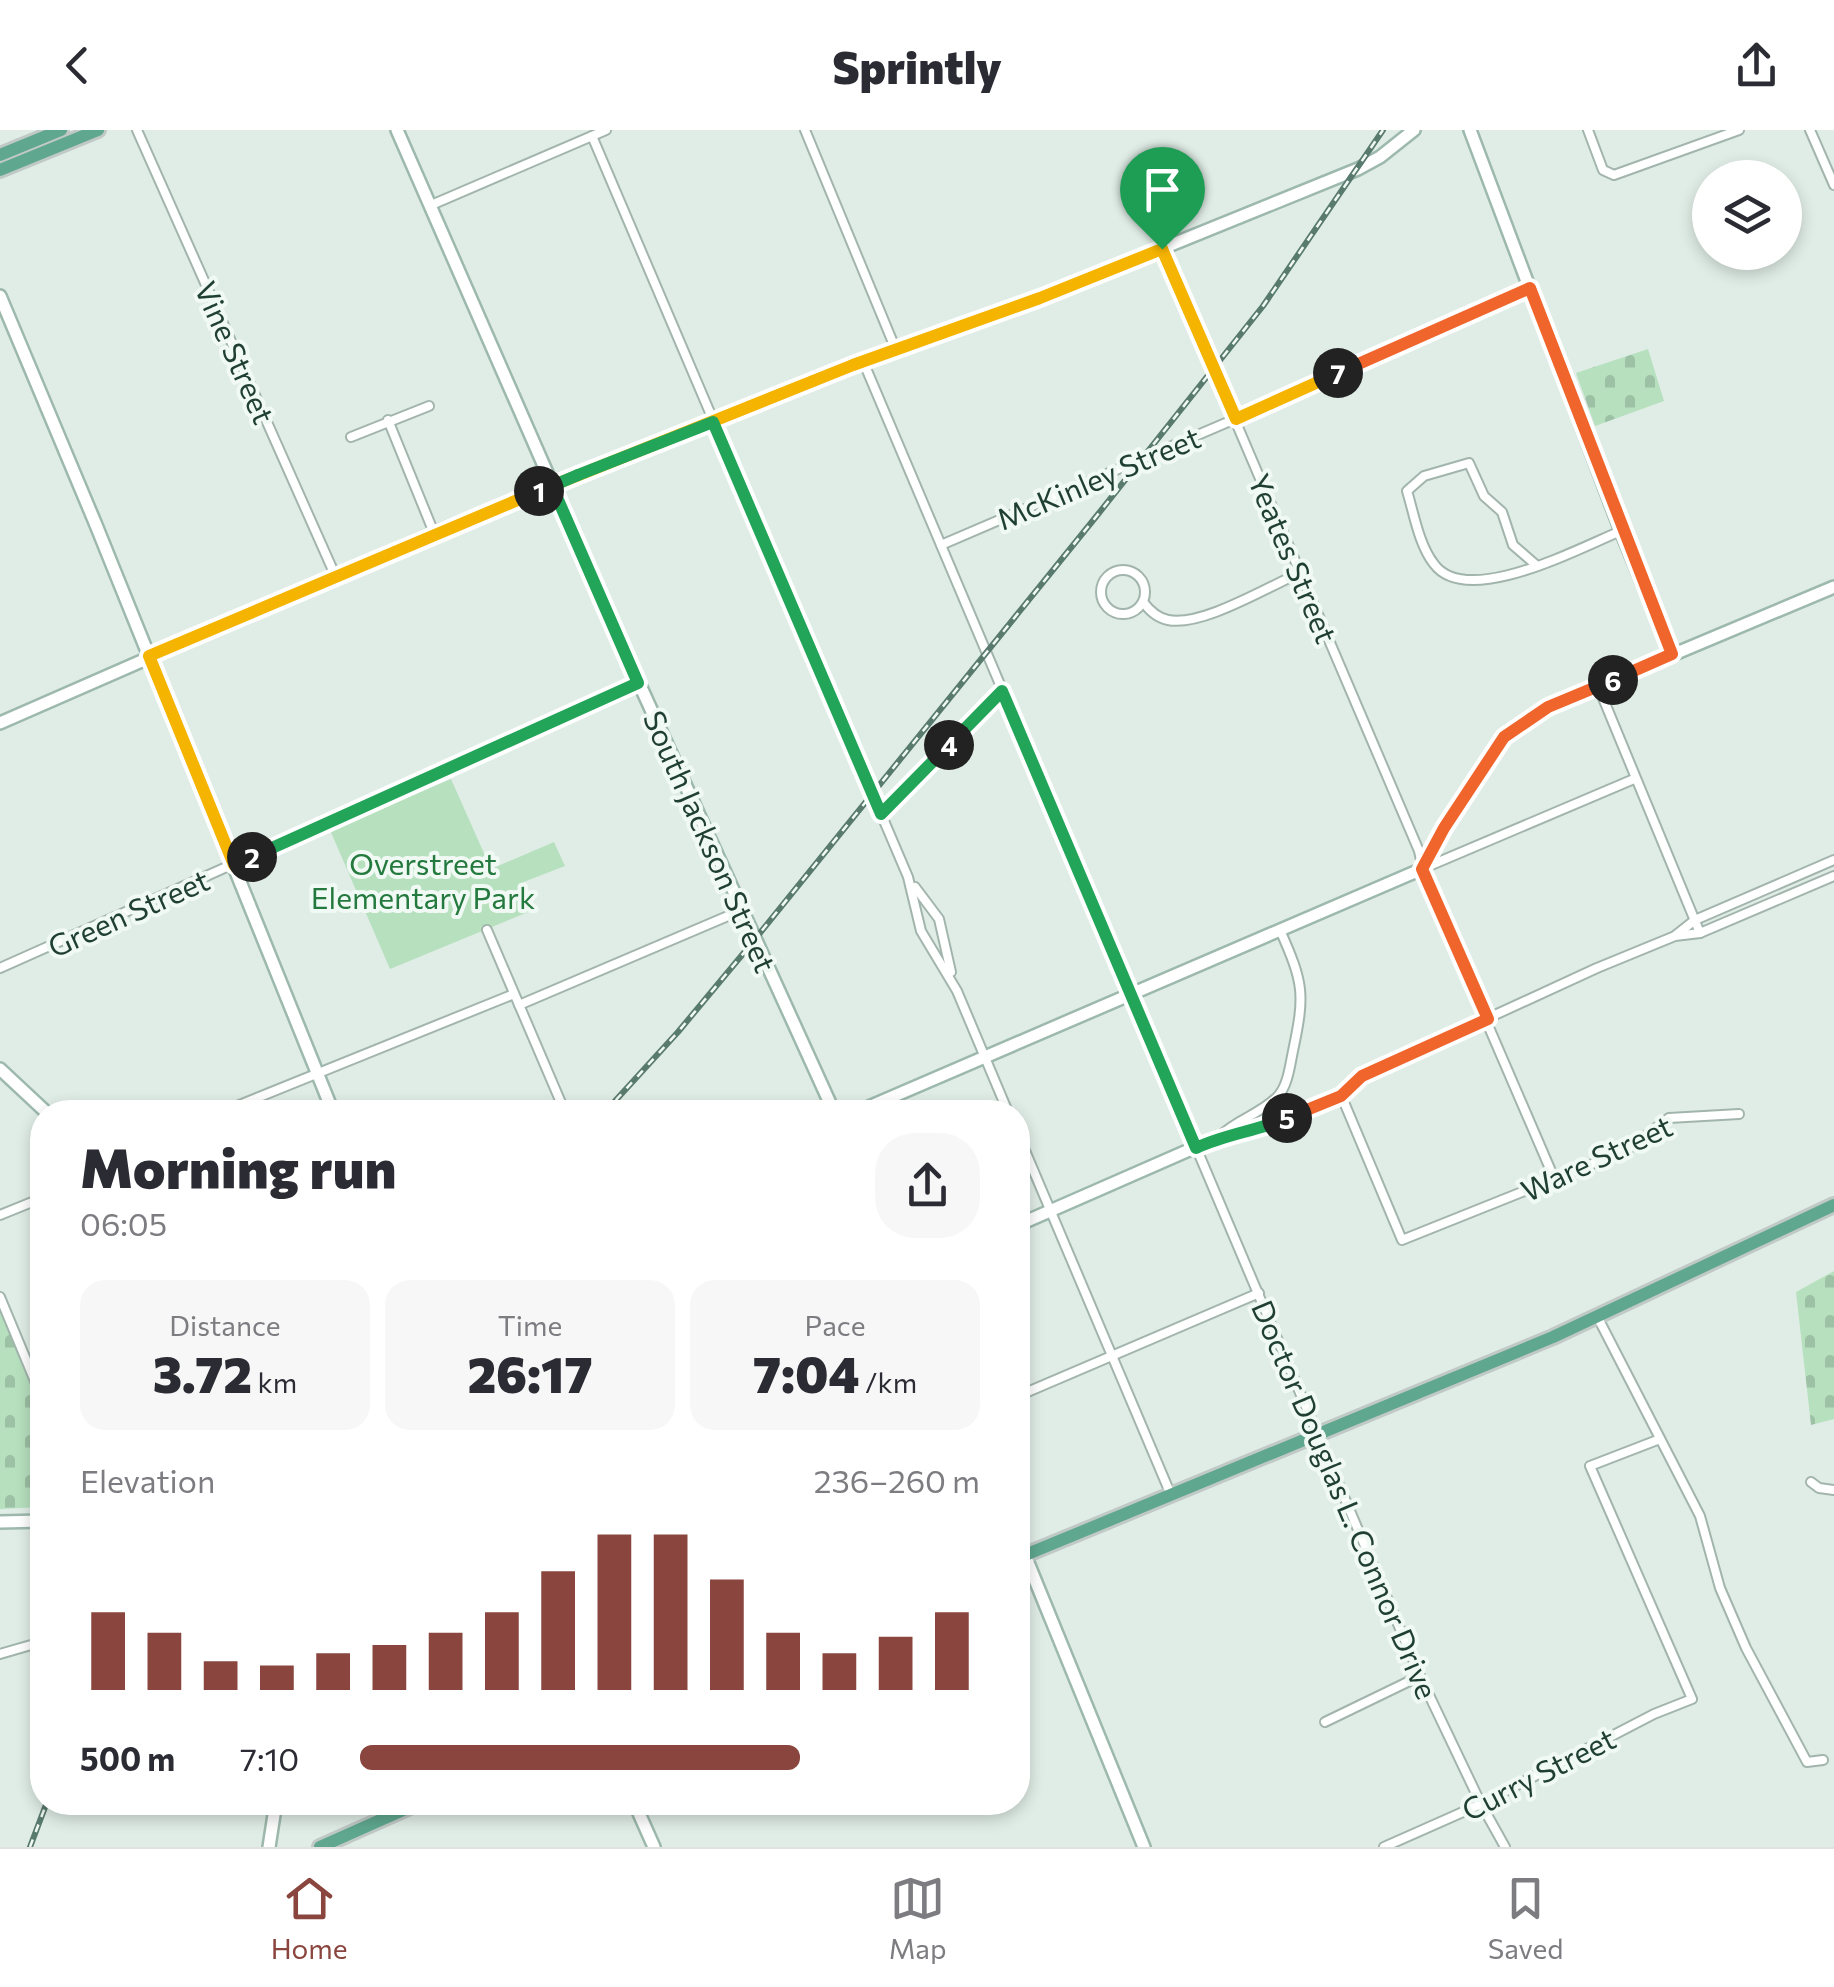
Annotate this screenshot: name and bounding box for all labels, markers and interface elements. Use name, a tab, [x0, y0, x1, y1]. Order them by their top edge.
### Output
icon: back	[50, 38, 105, 93]
text: Sprintly	[832, 38, 1002, 93]
icon: share	[1729, 38, 1784, 93]
pin	[1120, 147, 1205, 250]
map controls	[1692, 160, 1802, 270]
button: layers	[1692, 160, 1802, 270]
icon: arrive	[1135, 162, 1190, 217]
street label: Vine Street	[188, 275, 284, 429]
pin: 7	[1313, 348, 1363, 398]
text: 7	[1330, 356, 1346, 390]
street label: McKinley Street	[991, 417, 1205, 537]
pin: 1	[514, 466, 564, 516]
street label: Yeates Street	[1242, 468, 1346, 648]
text: 1	[533, 474, 545, 508]
pin: 6	[1588, 655, 1638, 705]
text: 6	[1604, 663, 1622, 697]
street label: South Jackson Street	[637, 705, 785, 977]
pin: 4	[924, 720, 974, 770]
text: 4	[940, 728, 958, 762]
pin: 2	[227, 832, 277, 882]
text: 2	[244, 840, 260, 874]
park label: Overstreet Elementary Park	[311, 844, 535, 915]
street label: Green Street	[42, 860, 214, 964]
pin: 5	[1262, 1093, 1312, 1143]
text: 5	[1279, 1101, 1295, 1135]
street label: Ware Street	[1515, 1106, 1677, 1208]
text: Morning run	[80, 1132, 396, 1199]
button: share	[875, 1133, 980, 1238]
text: 06:05	[80, 1203, 167, 1243]
street label: Doctor Douglas L. Connor Drive	[1245, 1294, 1447, 1704]
text: Distance	[169, 1308, 281, 1342]
text: Time	[498, 1308, 562, 1342]
text: Pace	[805, 1308, 865, 1342]
text: 3.72	[153, 1342, 252, 1403]
text: 26:17	[468, 1342, 593, 1403]
text: 7:04	[753, 1342, 860, 1403]
text: km	[252, 1365, 297, 1399]
text: /km	[860, 1365, 917, 1399]
text: Elevation	[80, 1460, 215, 1500]
text: 236–260 m	[814, 1460, 980, 1500]
street label: Curry Street	[1455, 1719, 1621, 1827]
text: 500 m	[80, 1738, 175, 1778]
text: 7:10	[240, 1738, 299, 1778]
tab: Home	[271, 1871, 348, 1965]
tab: Map	[889, 1871, 947, 1965]
tab: Saved	[1488, 1871, 1563, 1965]

